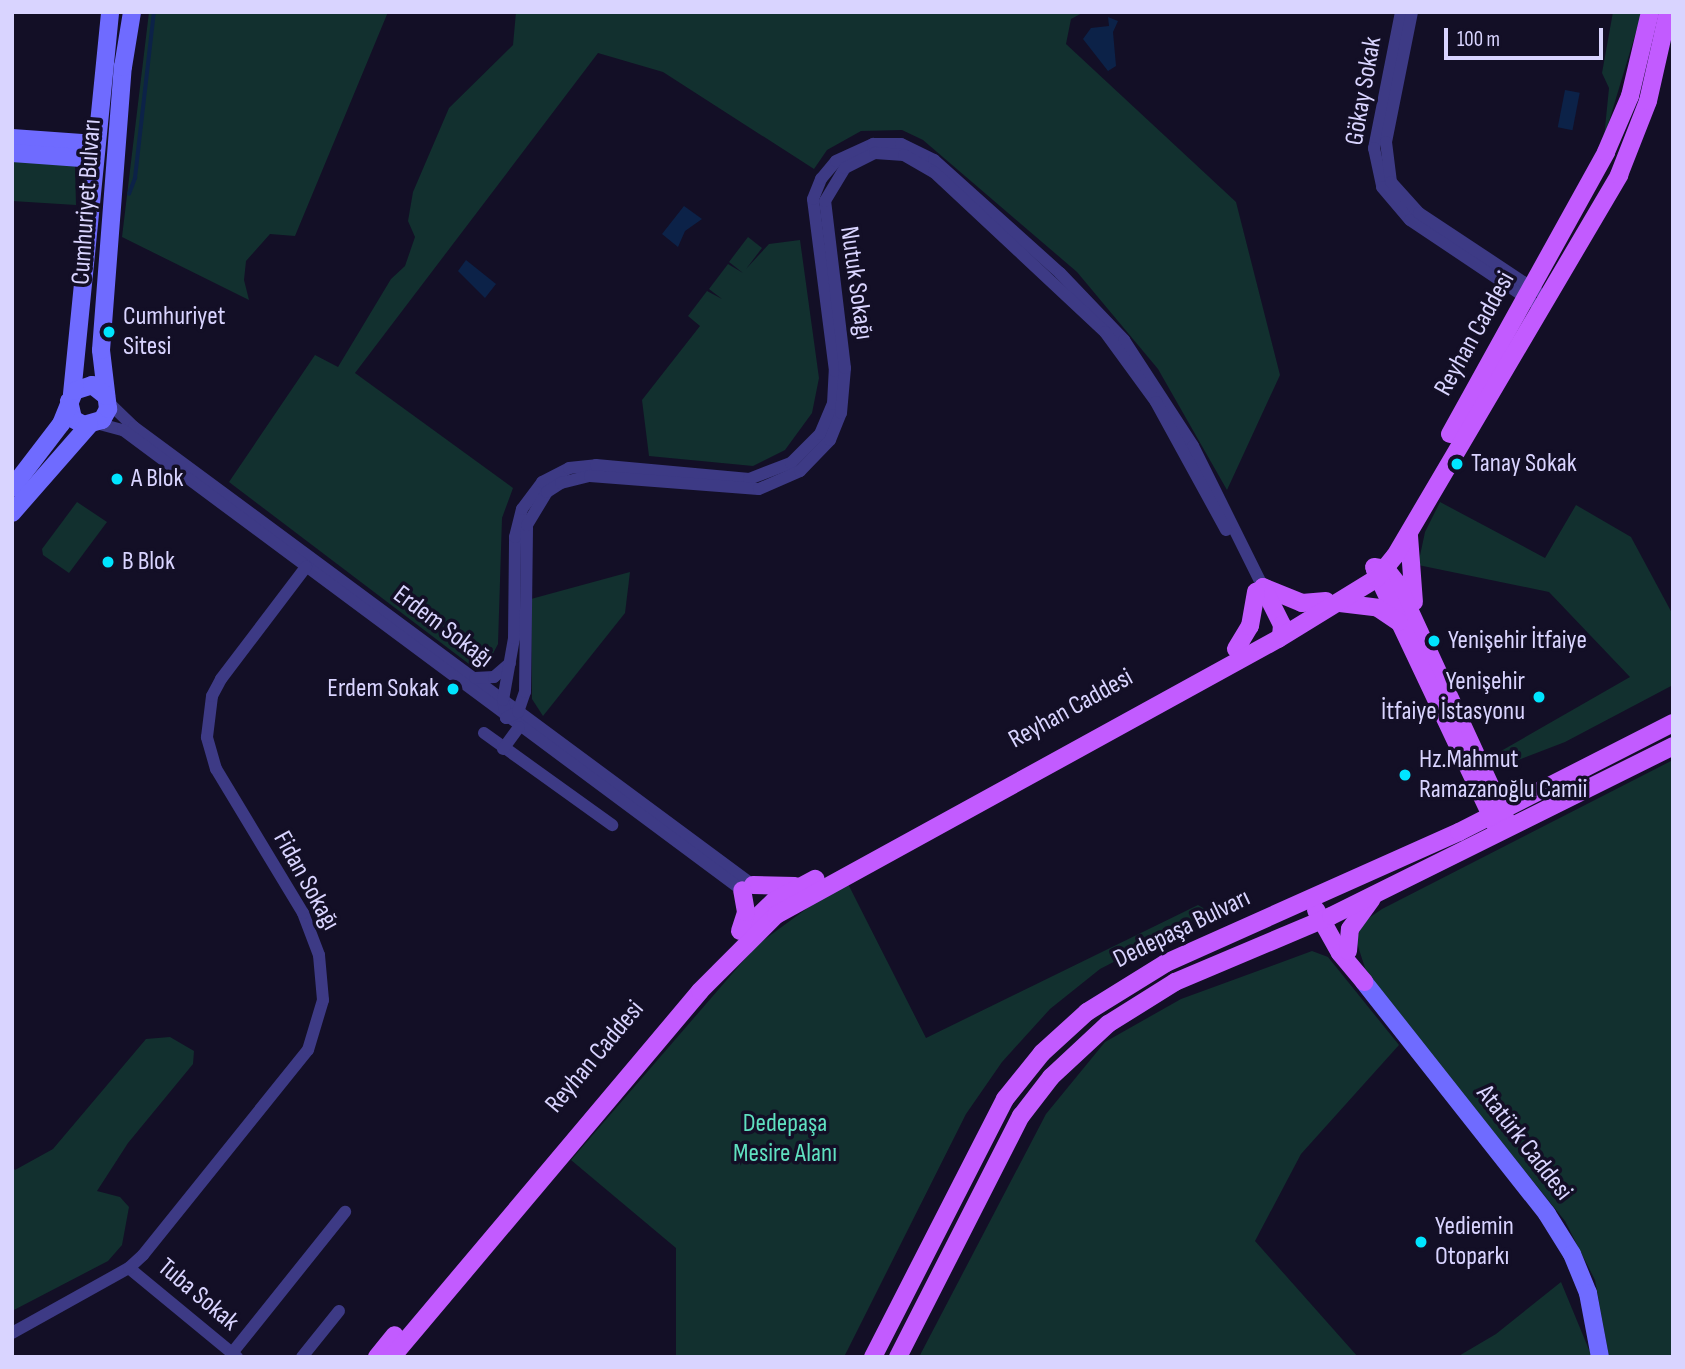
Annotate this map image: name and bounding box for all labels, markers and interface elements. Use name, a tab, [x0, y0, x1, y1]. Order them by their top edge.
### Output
scale bar	[1447, 14, 1606, 58]
text: 100 m	[1457, 27, 1500, 52]
street label: Gökay Sokak	[1339, 34, 1389, 148]
street label: Cumhuriyet Bulvarı	[66, 118, 108, 286]
street label: Nutuk Sokağı	[833, 224, 879, 342]
street label: Reyhan Caddesi	[1428, 267, 1522, 401]
place label: Cumhuriyet Sitesi	[123, 301, 225, 362]
marker: Cumhuriyet Sitesi	[101, 324, 117, 340]
place label: Tanay Sokak	[1471, 448, 1577, 480]
marker: Tanay Sokak	[1449, 456, 1465, 472]
place label: A Blok	[131, 463, 183, 495]
marker: A Blok	[109, 471, 125, 487]
place label: B Blok	[122, 546, 175, 578]
marker: B Blok	[100, 554, 116, 570]
street label: Erdem Sokağı	[387, 579, 499, 675]
place label: Yenişehir İtfaiye	[1448, 625, 1587, 657]
marker: Yenişehir İtfaiye	[1426, 633, 1442, 649]
street label: Reyhan Caddesi	[1004, 662, 1138, 756]
place label: Yenişehir İtfaiye İstasyonu	[1381, 666, 1525, 728]
place label: Erdem Sokak	[327, 673, 439, 705]
marker: Erdem Sokak	[445, 681, 461, 697]
marker: Yenişehir İtfaiye İstasyonu	[1531, 689, 1547, 705]
place label: Hz.Mahmut Ramazanoğlu Camii	[1419, 744, 1587, 806]
marker: Hz.Mahmut Ramazanoğlu Camii	[1397, 767, 1413, 783]
street label: Fidan Sokağı	[266, 826, 346, 936]
street label: Dedepaşa Bulvarı	[1109, 883, 1255, 975]
street label: Reyhan Caddesi	[539, 995, 651, 1119]
street label: Atatürk Caddesi	[1469, 1079, 1579, 1207]
park label: Dedepaşa Mesire Alanı	[733, 1108, 837, 1170]
place label: Yediemin Otoparkı	[1435, 1211, 1514, 1272]
marker: Yediemin Otoparkı	[1413, 1234, 1429, 1250]
street label: Tuba Sokak	[151, 1252, 245, 1338]

